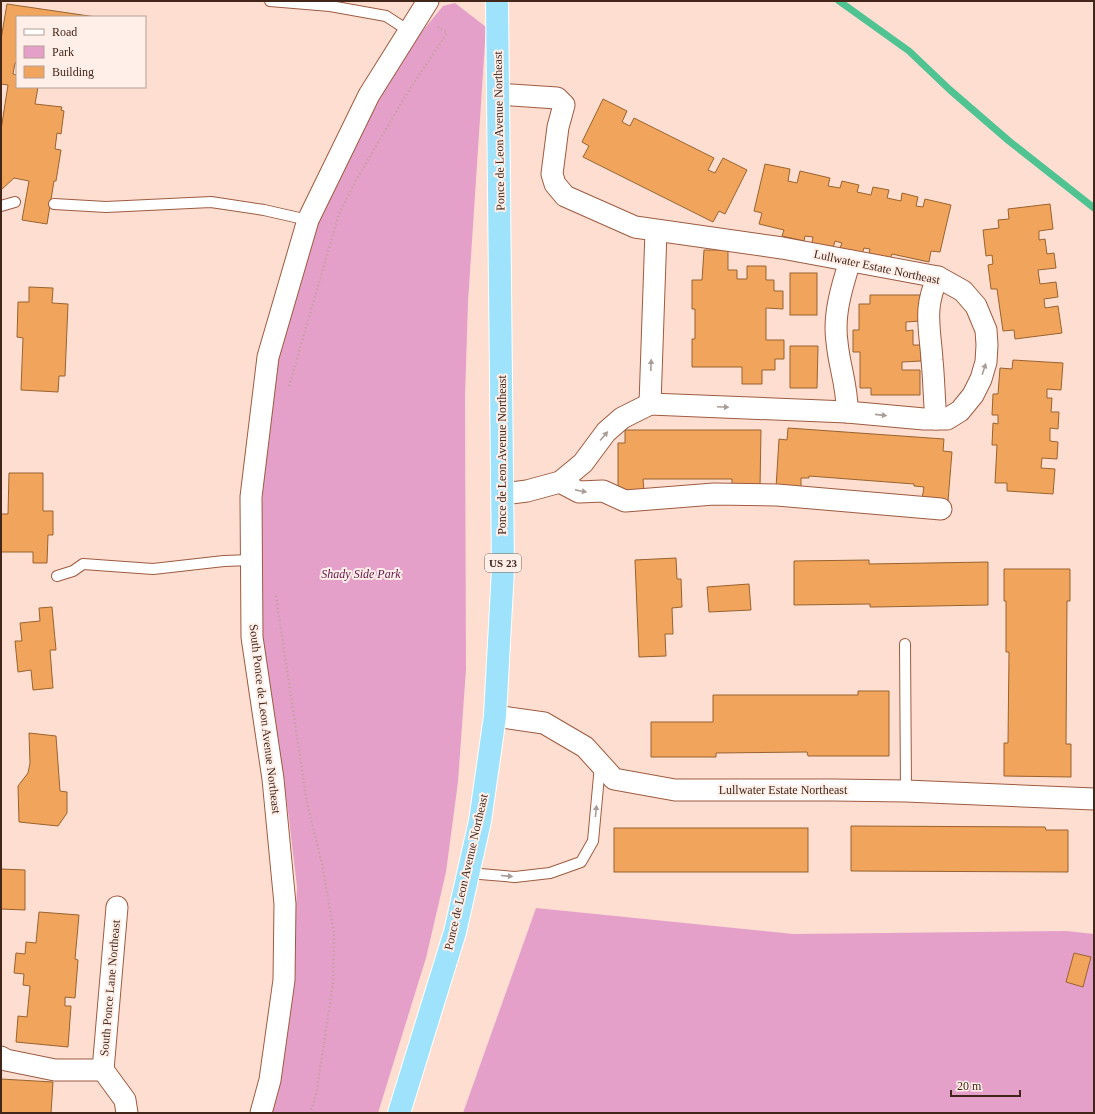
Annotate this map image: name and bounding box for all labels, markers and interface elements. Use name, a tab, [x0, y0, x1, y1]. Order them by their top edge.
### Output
legend	[16, 16, 146, 88]
text: Road	[52, 25, 77, 39]
text: Park	[52, 45, 74, 59]
street label: Ponce de Leon Avenue Northeast	[491, 50, 507, 211]
text: Building	[52, 65, 94, 79]
street label: Lullwater Estate Northeast	[813, 247, 942, 287]
one-way arrow	[648, 358, 654, 371]
one-way arrow	[981, 363, 987, 375]
street label: Ponce de Leon Avenue Northeast	[495, 374, 509, 535]
one-way arrow	[717, 403, 729, 410]
one-way arrow	[875, 412, 887, 418]
one-way arrow	[599, 430, 608, 441]
one-way arrow	[574, 488, 587, 494]
road number: US 23	[485, 554, 521, 572]
park label: Shady Side Park	[321, 567, 401, 581]
street label: South Ponce de Leon Avenue Northeast	[246, 623, 284, 815]
street label: Lullwater Estate Northeast	[719, 783, 848, 797]
street label: Ponce de Leon Avenue Northeast	[441, 792, 491, 951]
one-way arrow	[592, 805, 599, 817]
one-way arrow	[501, 873, 513, 880]
street label: South Ponce Lane Northeast	[97, 919, 123, 1057]
scale bar	[951, 1072, 1020, 1098]
text: 20 m	[957, 1079, 982, 1093]

